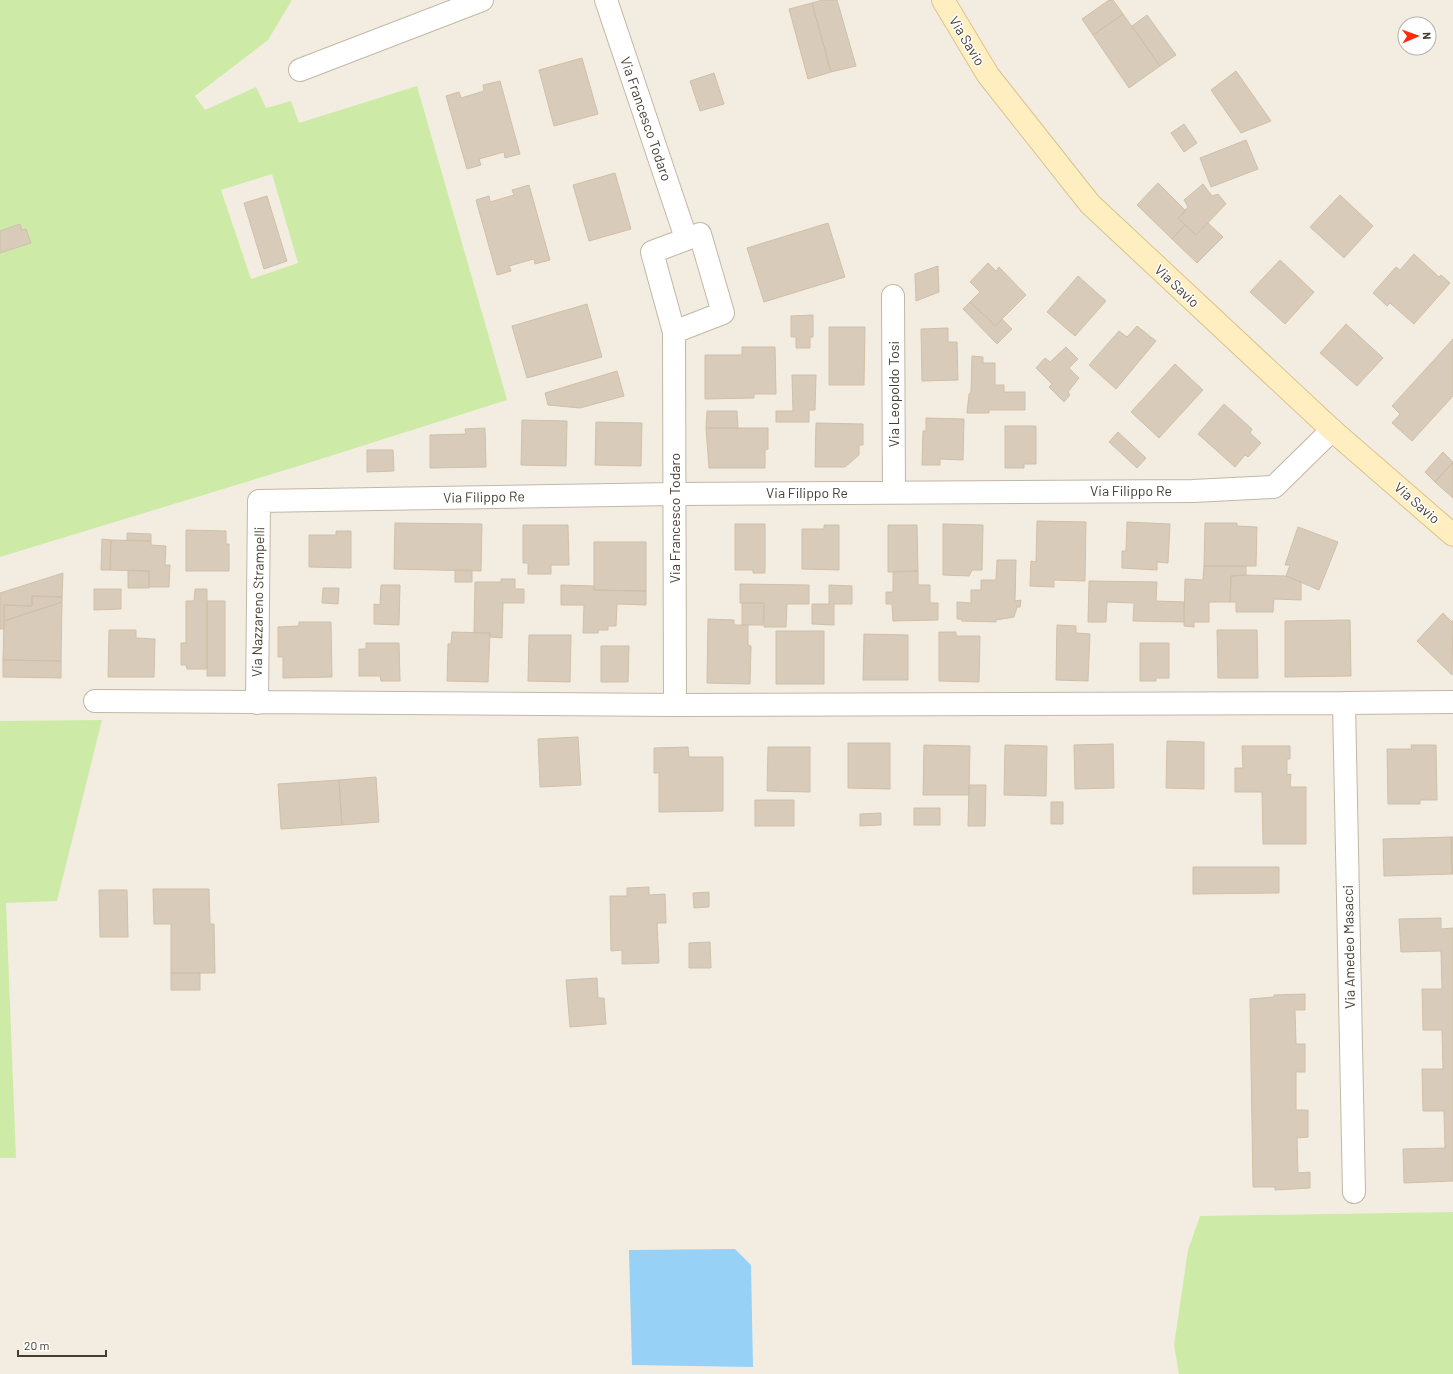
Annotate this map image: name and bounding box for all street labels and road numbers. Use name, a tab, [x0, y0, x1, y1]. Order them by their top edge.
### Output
street label: Via Savio	[946, 13, 989, 69]
street label: Via Francesco Todaro	[617, 54, 676, 183]
street label: Via Savio	[1151, 261, 1203, 311]
street label: Via Leopoldo Tosi	[885, 341, 902, 447]
street label: Via Francesco Todaro	[666, 453, 683, 583]
street label: Via Savio	[1391, 478, 1444, 527]
street label: Via Filippo Re	[1090, 482, 1172, 499]
street label: Via Filippo Re	[766, 484, 848, 501]
street label: Via Filippo Re	[443, 487, 525, 506]
street label: Via Nazzareno Strampelli	[248, 527, 267, 677]
street label: Via Amedeo Masacci	[1339, 885, 1358, 1009]

